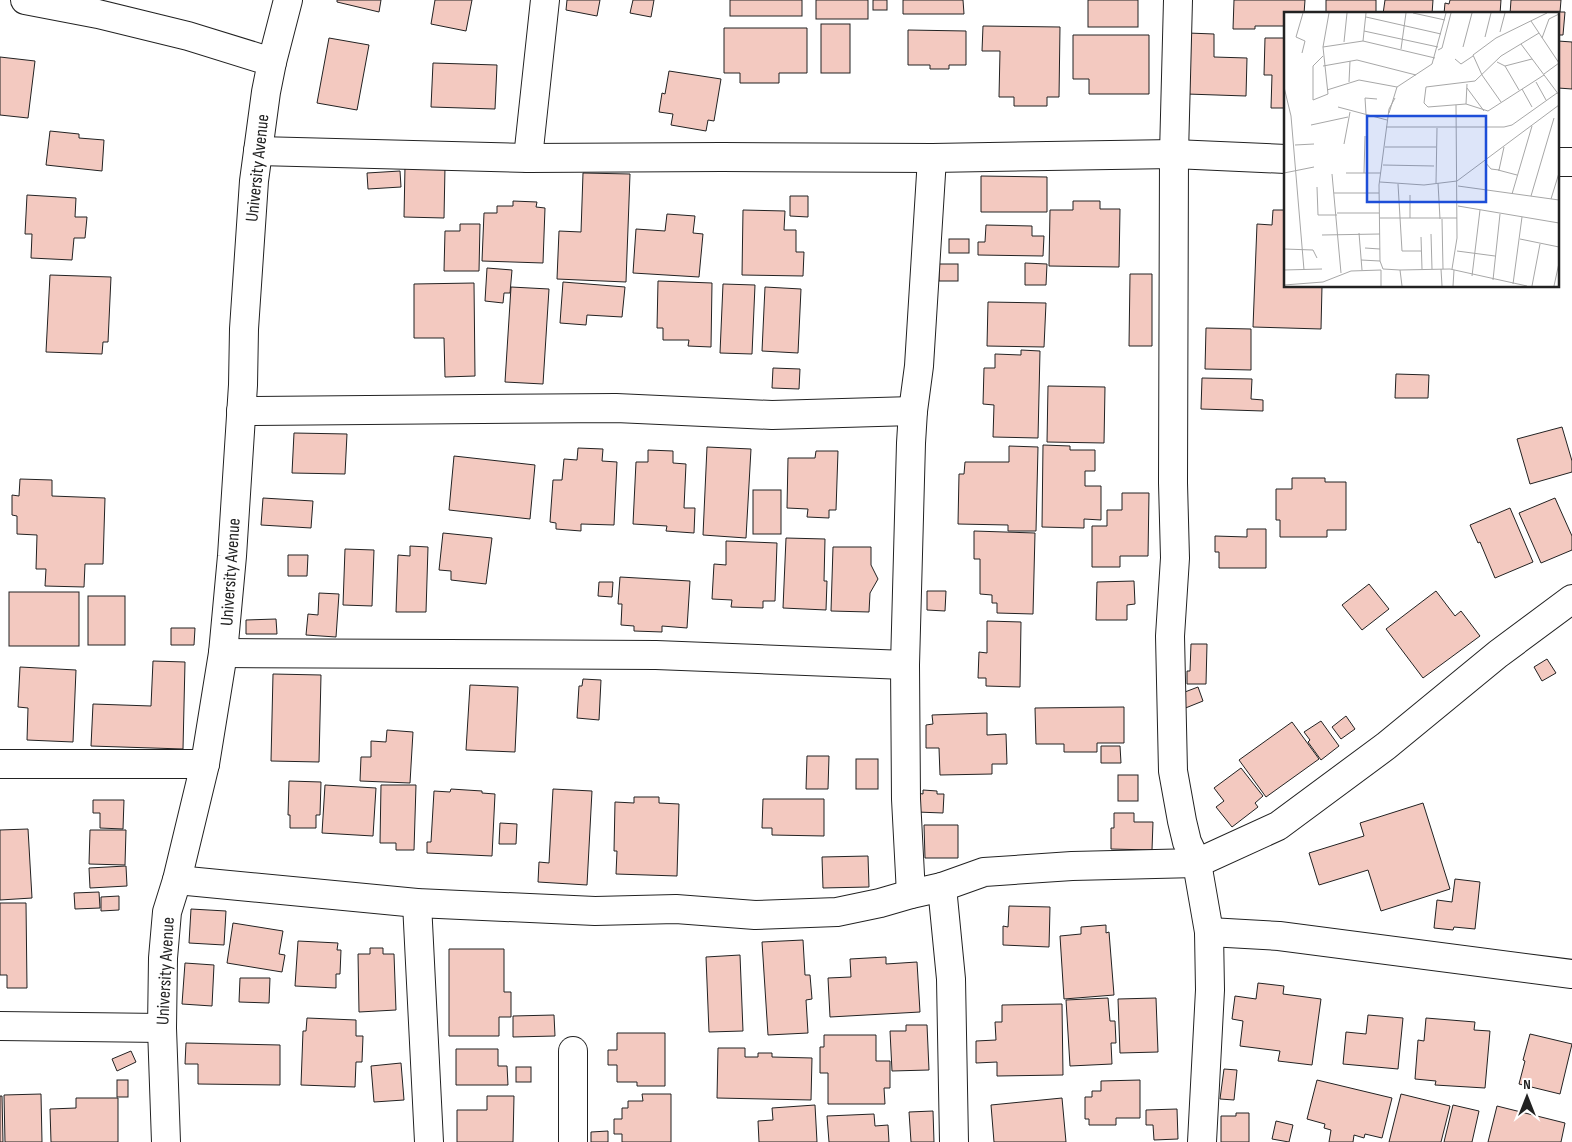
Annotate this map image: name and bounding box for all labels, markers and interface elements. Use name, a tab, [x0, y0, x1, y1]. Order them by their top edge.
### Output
inset map	[1284, 12, 1560, 288]
street label: University Avenue	[241, 113, 274, 223]
street label: University Avenue	[216, 517, 245, 627]
street label: University Avenue	[152, 917, 179, 1026]
north arrow	[1502, 1072, 1552, 1122]
text: N	[1523, 1076, 1531, 1093]

